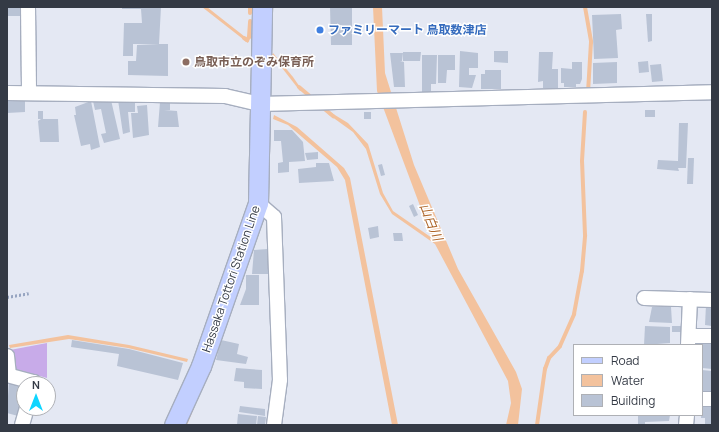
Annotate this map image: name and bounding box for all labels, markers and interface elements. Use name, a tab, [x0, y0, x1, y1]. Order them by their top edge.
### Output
place label: ファミリーマート 鳥取数津店	[328, 23, 486, 37]
marker: ファミリーマート 鳥取数津店	[315, 25, 325, 35]
place label: 鳥取市立のぞみ保育所	[194, 55, 314, 69]
marker: 鳥取市立のぞみ保育所	[181, 57, 191, 67]
water label: 山白川	[416, 201, 446, 243]
street label: Hassaka Tottori Station Line	[199, 204, 263, 354]
legend	[573, 344, 703, 416]
text: Road	[611, 352, 639, 369]
text: Water	[611, 372, 644, 389]
north arrow	[16, 376, 56, 416]
text: N	[32, 377, 40, 392]
text: Building	[611, 392, 655, 409]

